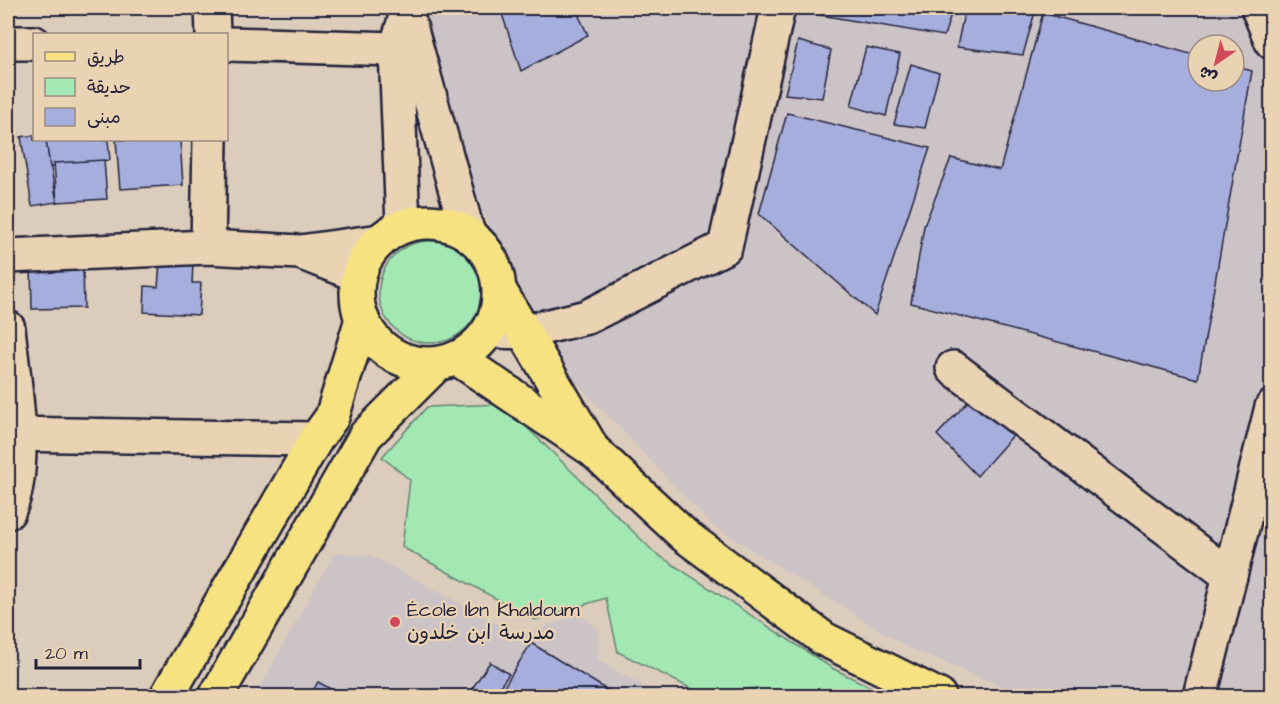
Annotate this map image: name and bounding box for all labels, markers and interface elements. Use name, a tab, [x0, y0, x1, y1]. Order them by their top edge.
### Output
legend	[33, 33, 228, 141]
north arrow	[1186, 33, 1246, 93]
text: طريق	[87, 45, 125, 70]
text: ش	[1194, 60, 1221, 89]
text: حديقة	[87, 75, 131, 100]
text: مبنى	[87, 105, 121, 130]
place label: École Ibn Khaldoum مدرسة ابن خلدون	[407, 596, 580, 647]
marker: École Ibn Khaldoum مدرسة ابن خلدون	[388, 615, 402, 629]
scale bar	[36, 632, 140, 670]
text: 20 m	[45, 641, 88, 666]

